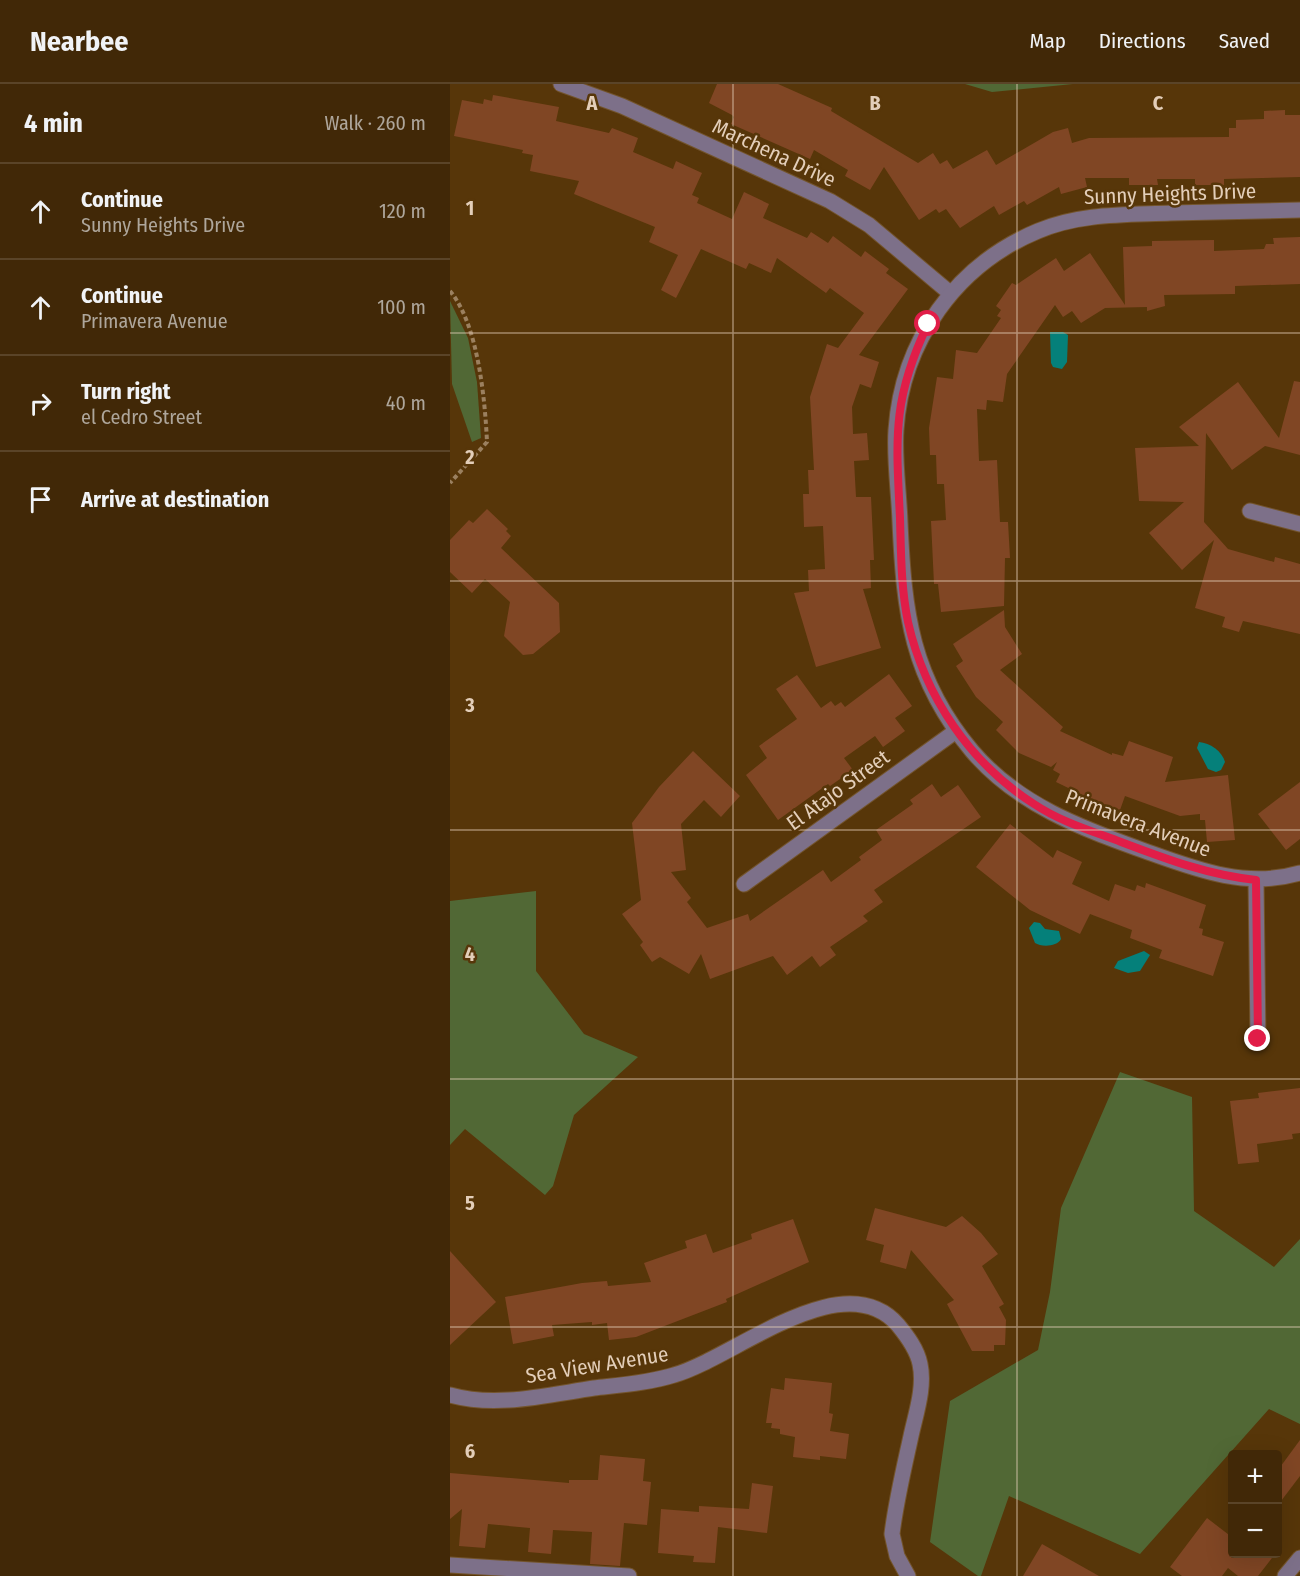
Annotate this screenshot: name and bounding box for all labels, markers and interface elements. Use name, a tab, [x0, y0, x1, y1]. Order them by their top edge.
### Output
text: Nearbee	[30, 25, 129, 58]
text: Map	[1029, 28, 1066, 54]
text: Directions	[1099, 28, 1186, 54]
text: Saved	[1219, 28, 1270, 54]
text: A	[586, 91, 599, 115]
text: B	[869, 91, 881, 115]
text: C	[1153, 91, 1164, 115]
text: 4 min	[24, 108, 83, 139]
text: Walk · 260 m	[325, 111, 426, 135]
street label: Marchena Drive	[708, 113, 840, 193]
street label: Sunny Heights Drive	[1083, 178, 1257, 210]
text: Continue	[81, 186, 163, 213]
icon: ahead	[24, 195, 57, 228]
text: 1	[466, 196, 474, 220]
text: 120 m	[379, 199, 426, 223]
text: Sunny Heights Drive	[81, 213, 245, 237]
text: Continue	[81, 282, 163, 309]
icon: ahead	[24, 291, 57, 324]
text: 100 m	[377, 295, 426, 319]
text: Primavera Avenue	[81, 309, 228, 333]
route start	[914, 310, 940, 336]
text: Turn right	[81, 378, 170, 405]
icon: right	[24, 387, 57, 420]
text: 40 m	[386, 391, 426, 415]
text: el Cedro Street	[81, 405, 202, 429]
text: 2	[464, 445, 475, 469]
icon: arrive	[24, 483, 57, 516]
text: Arrive at destination	[81, 486, 269, 513]
text: 3	[464, 693, 475, 717]
street label: El Atajo Street	[781, 744, 895, 836]
street label: Primavera Avenue	[1061, 783, 1215, 863]
text: 4	[465, 942, 475, 966]
route end	[1244, 1025, 1270, 1051]
text: 5	[465, 1191, 475, 1215]
street label: Sea View Avenue	[524, 1341, 670, 1389]
text: 6	[465, 1439, 475, 1463]
map controls	[1228, 1450, 1282, 1558]
button: +	[1228, 1450, 1282, 1504]
button: −	[1228, 1504, 1282, 1558]

